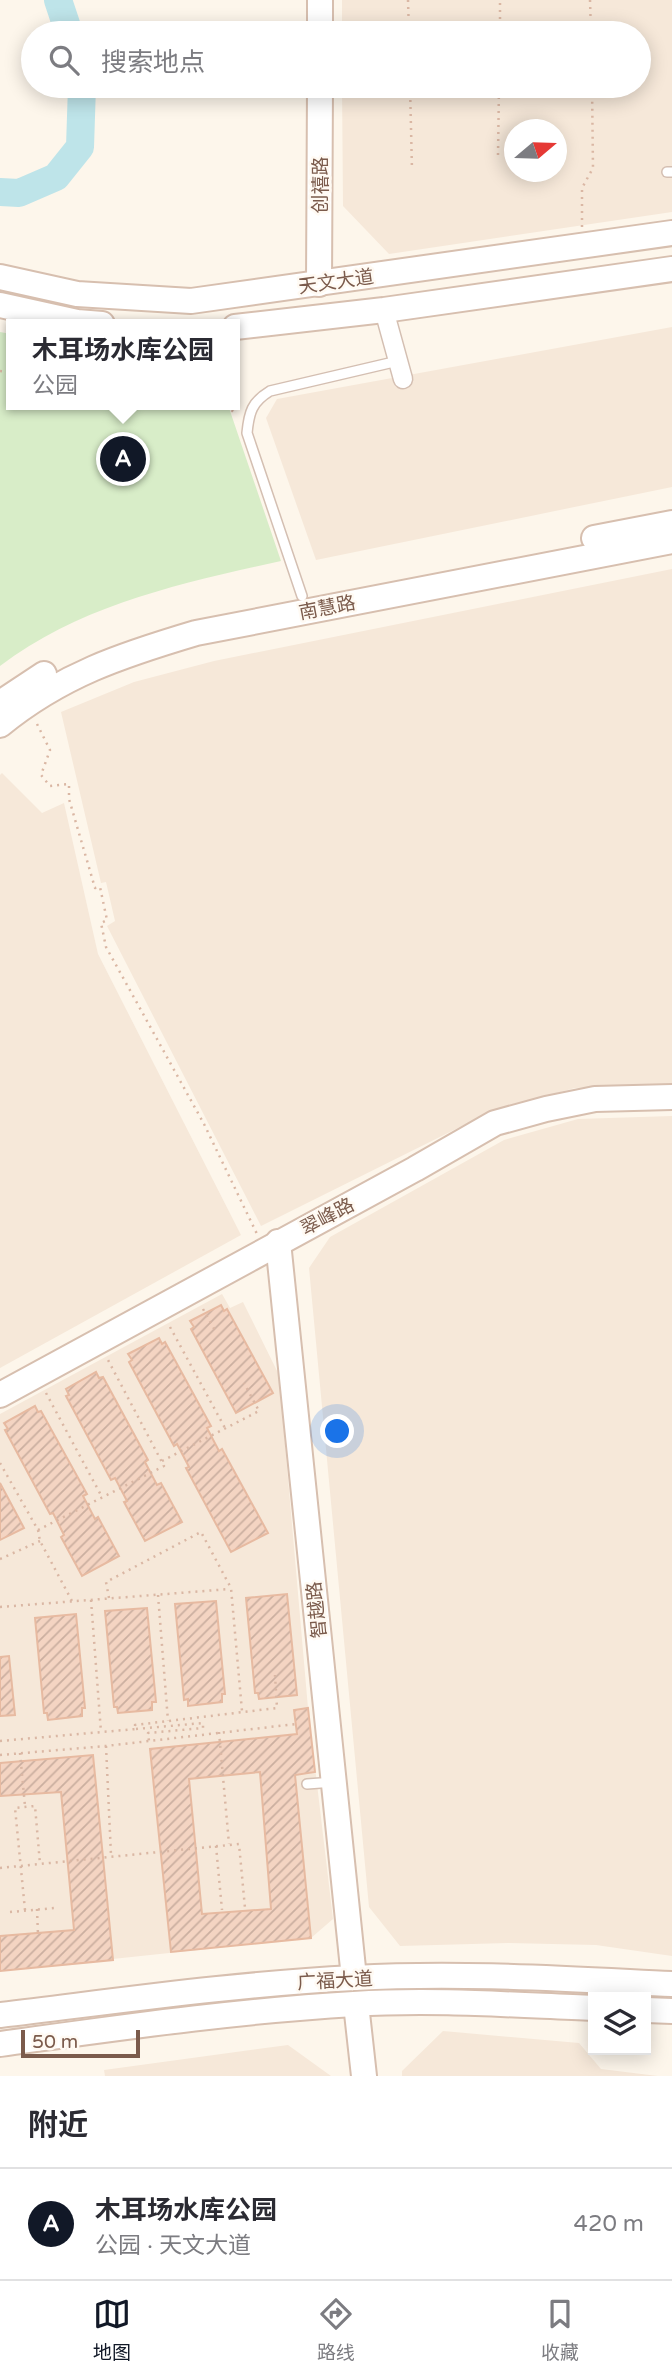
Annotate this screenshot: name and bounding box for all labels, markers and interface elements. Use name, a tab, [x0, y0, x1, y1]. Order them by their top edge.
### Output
search box	[21, 21, 651, 98]
icon: search	[45, 41, 83, 79]
text: 搜索地点	[101, 47, 205, 78]
north arrow	[504, 119, 567, 182]
street label: 创禧路	[310, 156, 332, 214]
street label: 天文大道	[297, 266, 375, 298]
popup	[6, 319, 240, 410]
text: 木耳场水库公园	[32, 335, 214, 366]
text: 公园	[32, 372, 78, 400]
pin: A	[100, 433, 146, 485]
street label: 南慧路	[297, 592, 357, 624]
street label: 翠峰路	[297, 1194, 358, 1240]
your location	[320, 1414, 354, 1448]
street label: 智越路	[303, 1580, 331, 1639]
street label: 广福大道	[297, 1968, 374, 1994]
map controls	[588, 1992, 651, 2055]
button: layers	[588, 1992, 651, 2055]
scale bar	[21, 2027, 140, 2059]
text: 50 m	[32, 2031, 78, 2053]
text: 附近	[28, 2107, 88, 2144]
text: 木耳场水库公园	[95, 2195, 277, 2226]
text: A	[42, 2210, 60, 2238]
text: 420 m	[574, 2210, 644, 2238]
text: 公园 · 天文大道	[95, 2232, 251, 2260]
tab: 地图	[93, 2295, 131, 2364]
tab: 路线	[317, 2295, 355, 2364]
tab: 收藏	[541, 2295, 579, 2364]

